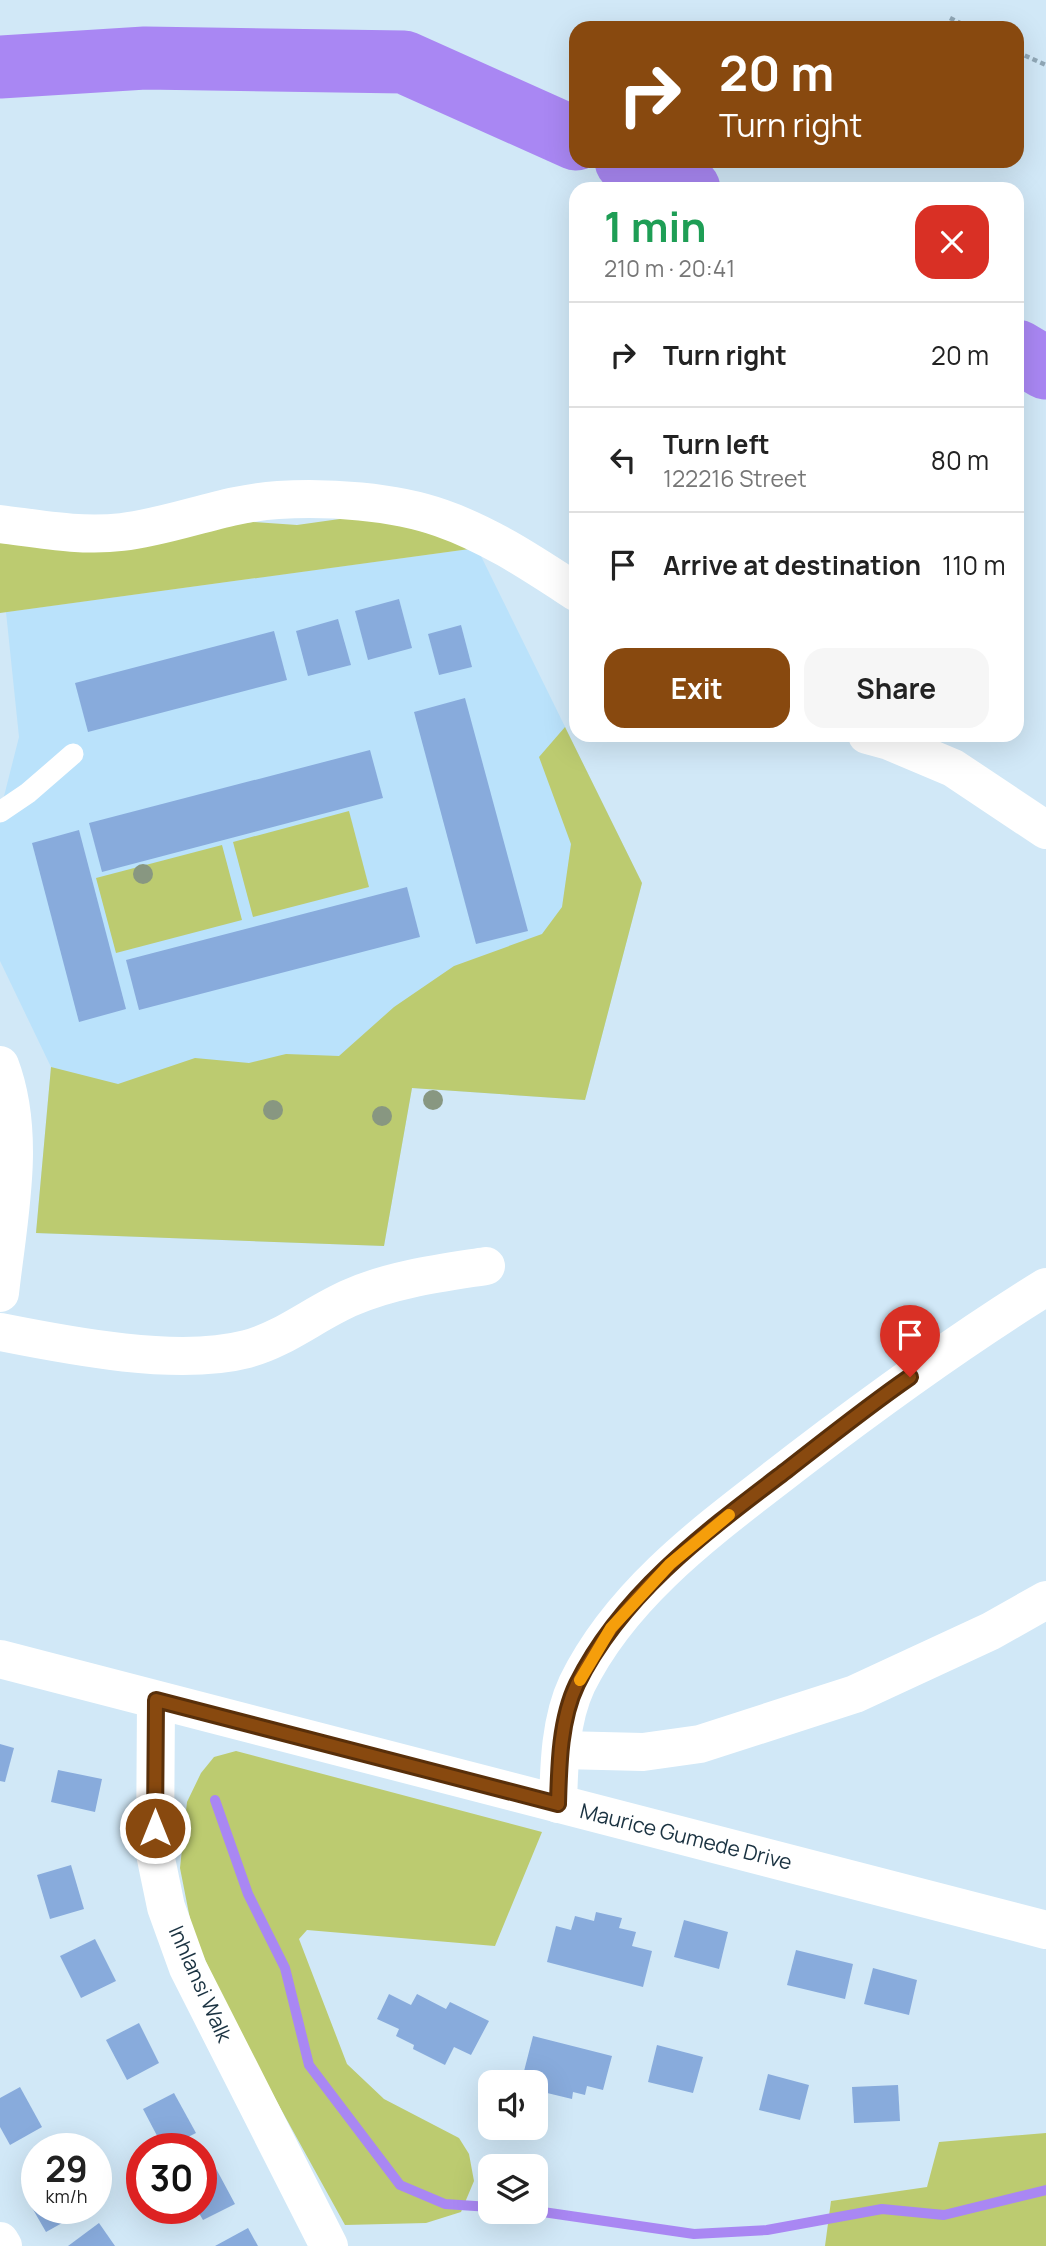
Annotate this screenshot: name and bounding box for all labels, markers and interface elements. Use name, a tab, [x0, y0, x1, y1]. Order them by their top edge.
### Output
text: 20 m	[719, 39, 834, 106]
icon: right	[604, 49, 695, 140]
text: Turn right	[719, 103, 862, 147]
text: 1 min	[604, 197, 707, 255]
button: close	[915, 205, 989, 279]
text: 210 m · 20:41	[604, 252, 735, 284]
icon: right	[604, 336, 642, 374]
text: Turn right	[663, 337, 787, 373]
text: 20 m	[931, 337, 989, 373]
text: Turn left	[663, 426, 770, 462]
icon: left	[604, 441, 642, 479]
text: 80 m	[931, 442, 989, 478]
text: 122216 Street	[663, 462, 807, 494]
icon: arrive	[604, 546, 642, 584]
text: Arrive at destination	[663, 547, 921, 583]
text: 110 m	[942, 547, 1005, 583]
button: Exit	[604, 648, 790, 728]
button: Share	[804, 648, 989, 728]
pin	[880, 1305, 940, 1377]
icon: arrive	[891, 1316, 929, 1354]
position arrow	[118, 1791, 192, 1865]
street label: Maurice Gumede Drive	[577, 1796, 795, 1876]
street label: Inhlansi Walk	[163, 1921, 239, 2047]
map controls	[478, 2070, 548, 2224]
button: sound	[478, 2070, 548, 2140]
speed limit sign: 30	[126, 2133, 217, 2224]
text: 29	[45, 2145, 88, 2193]
button: layers	[478, 2154, 548, 2224]
text: km/h	[46, 2184, 87, 2208]

